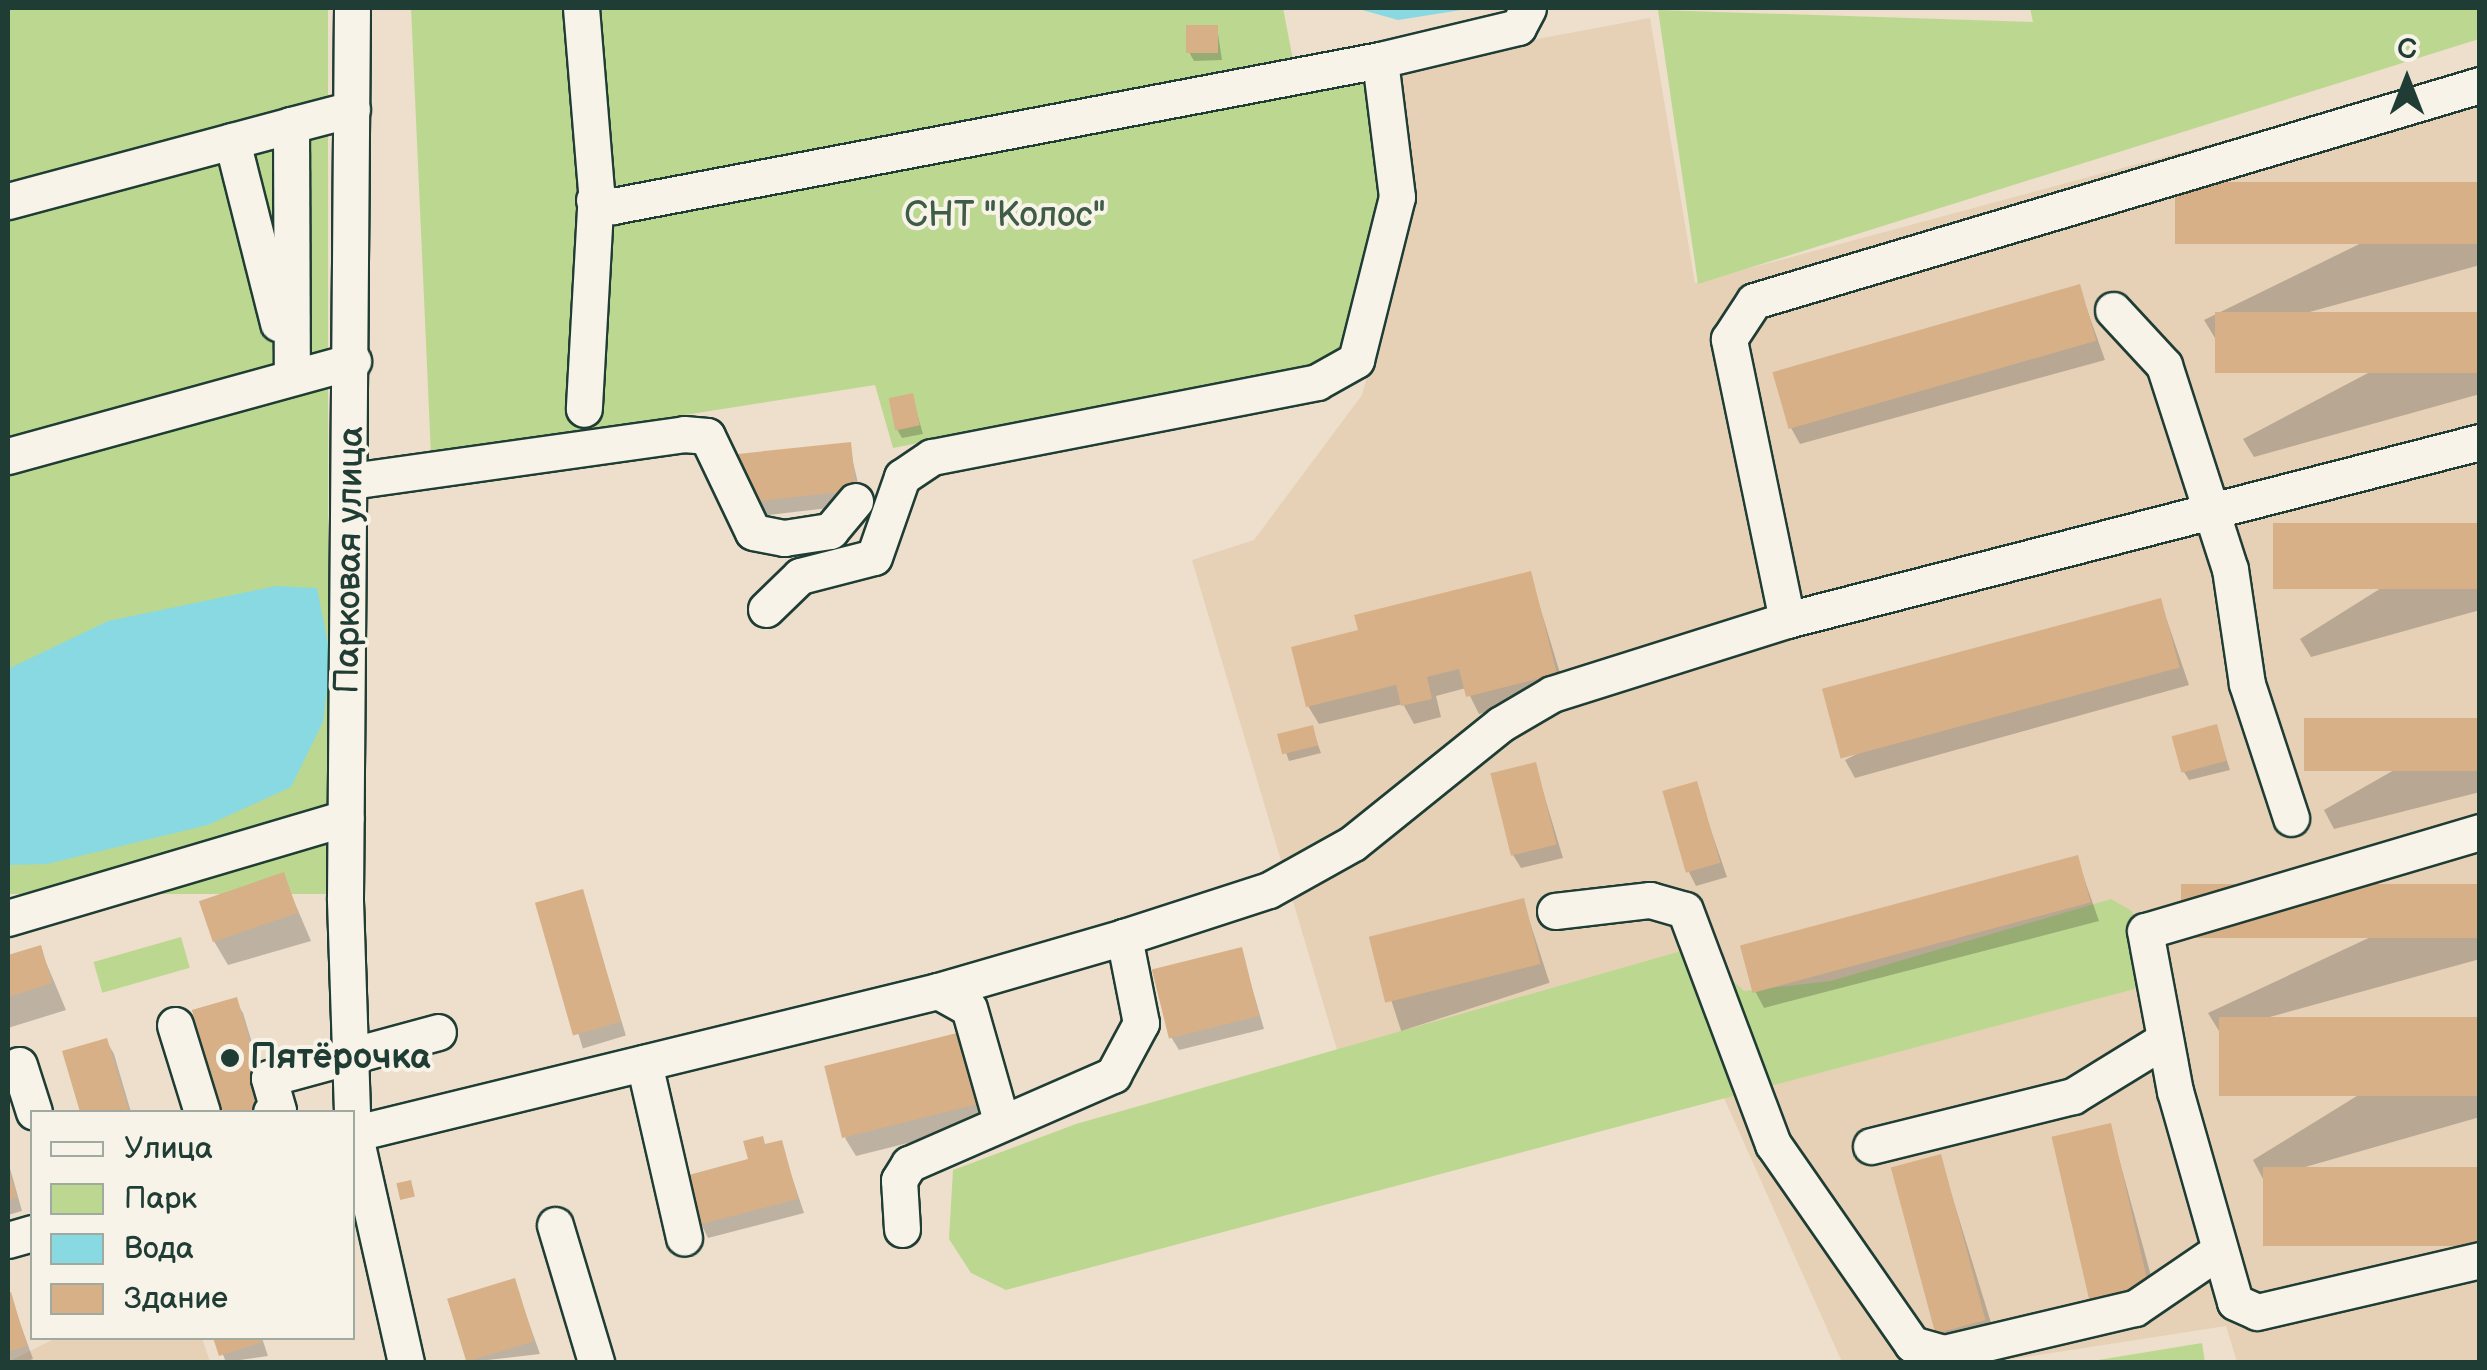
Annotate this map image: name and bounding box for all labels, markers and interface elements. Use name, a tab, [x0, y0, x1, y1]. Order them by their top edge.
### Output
north arrow	[2357, 30, 2457, 130]
text: С	[2397, 33, 2417, 66]
park label: СНТ "Колос"	[904, 195, 1106, 237]
street label: Парковая улица	[327, 426, 373, 694]
place label: Пятёрочка	[250, 1037, 430, 1079]
marker: Пятёрочка	[219, 1047, 241, 1069]
legend	[30, 1110, 355, 1340]
text: Улица	[124, 1131, 213, 1167]
text: Парк	[124, 1181, 197, 1217]
text: Вода	[124, 1231, 194, 1267]
text: Здание	[124, 1281, 228, 1317]

